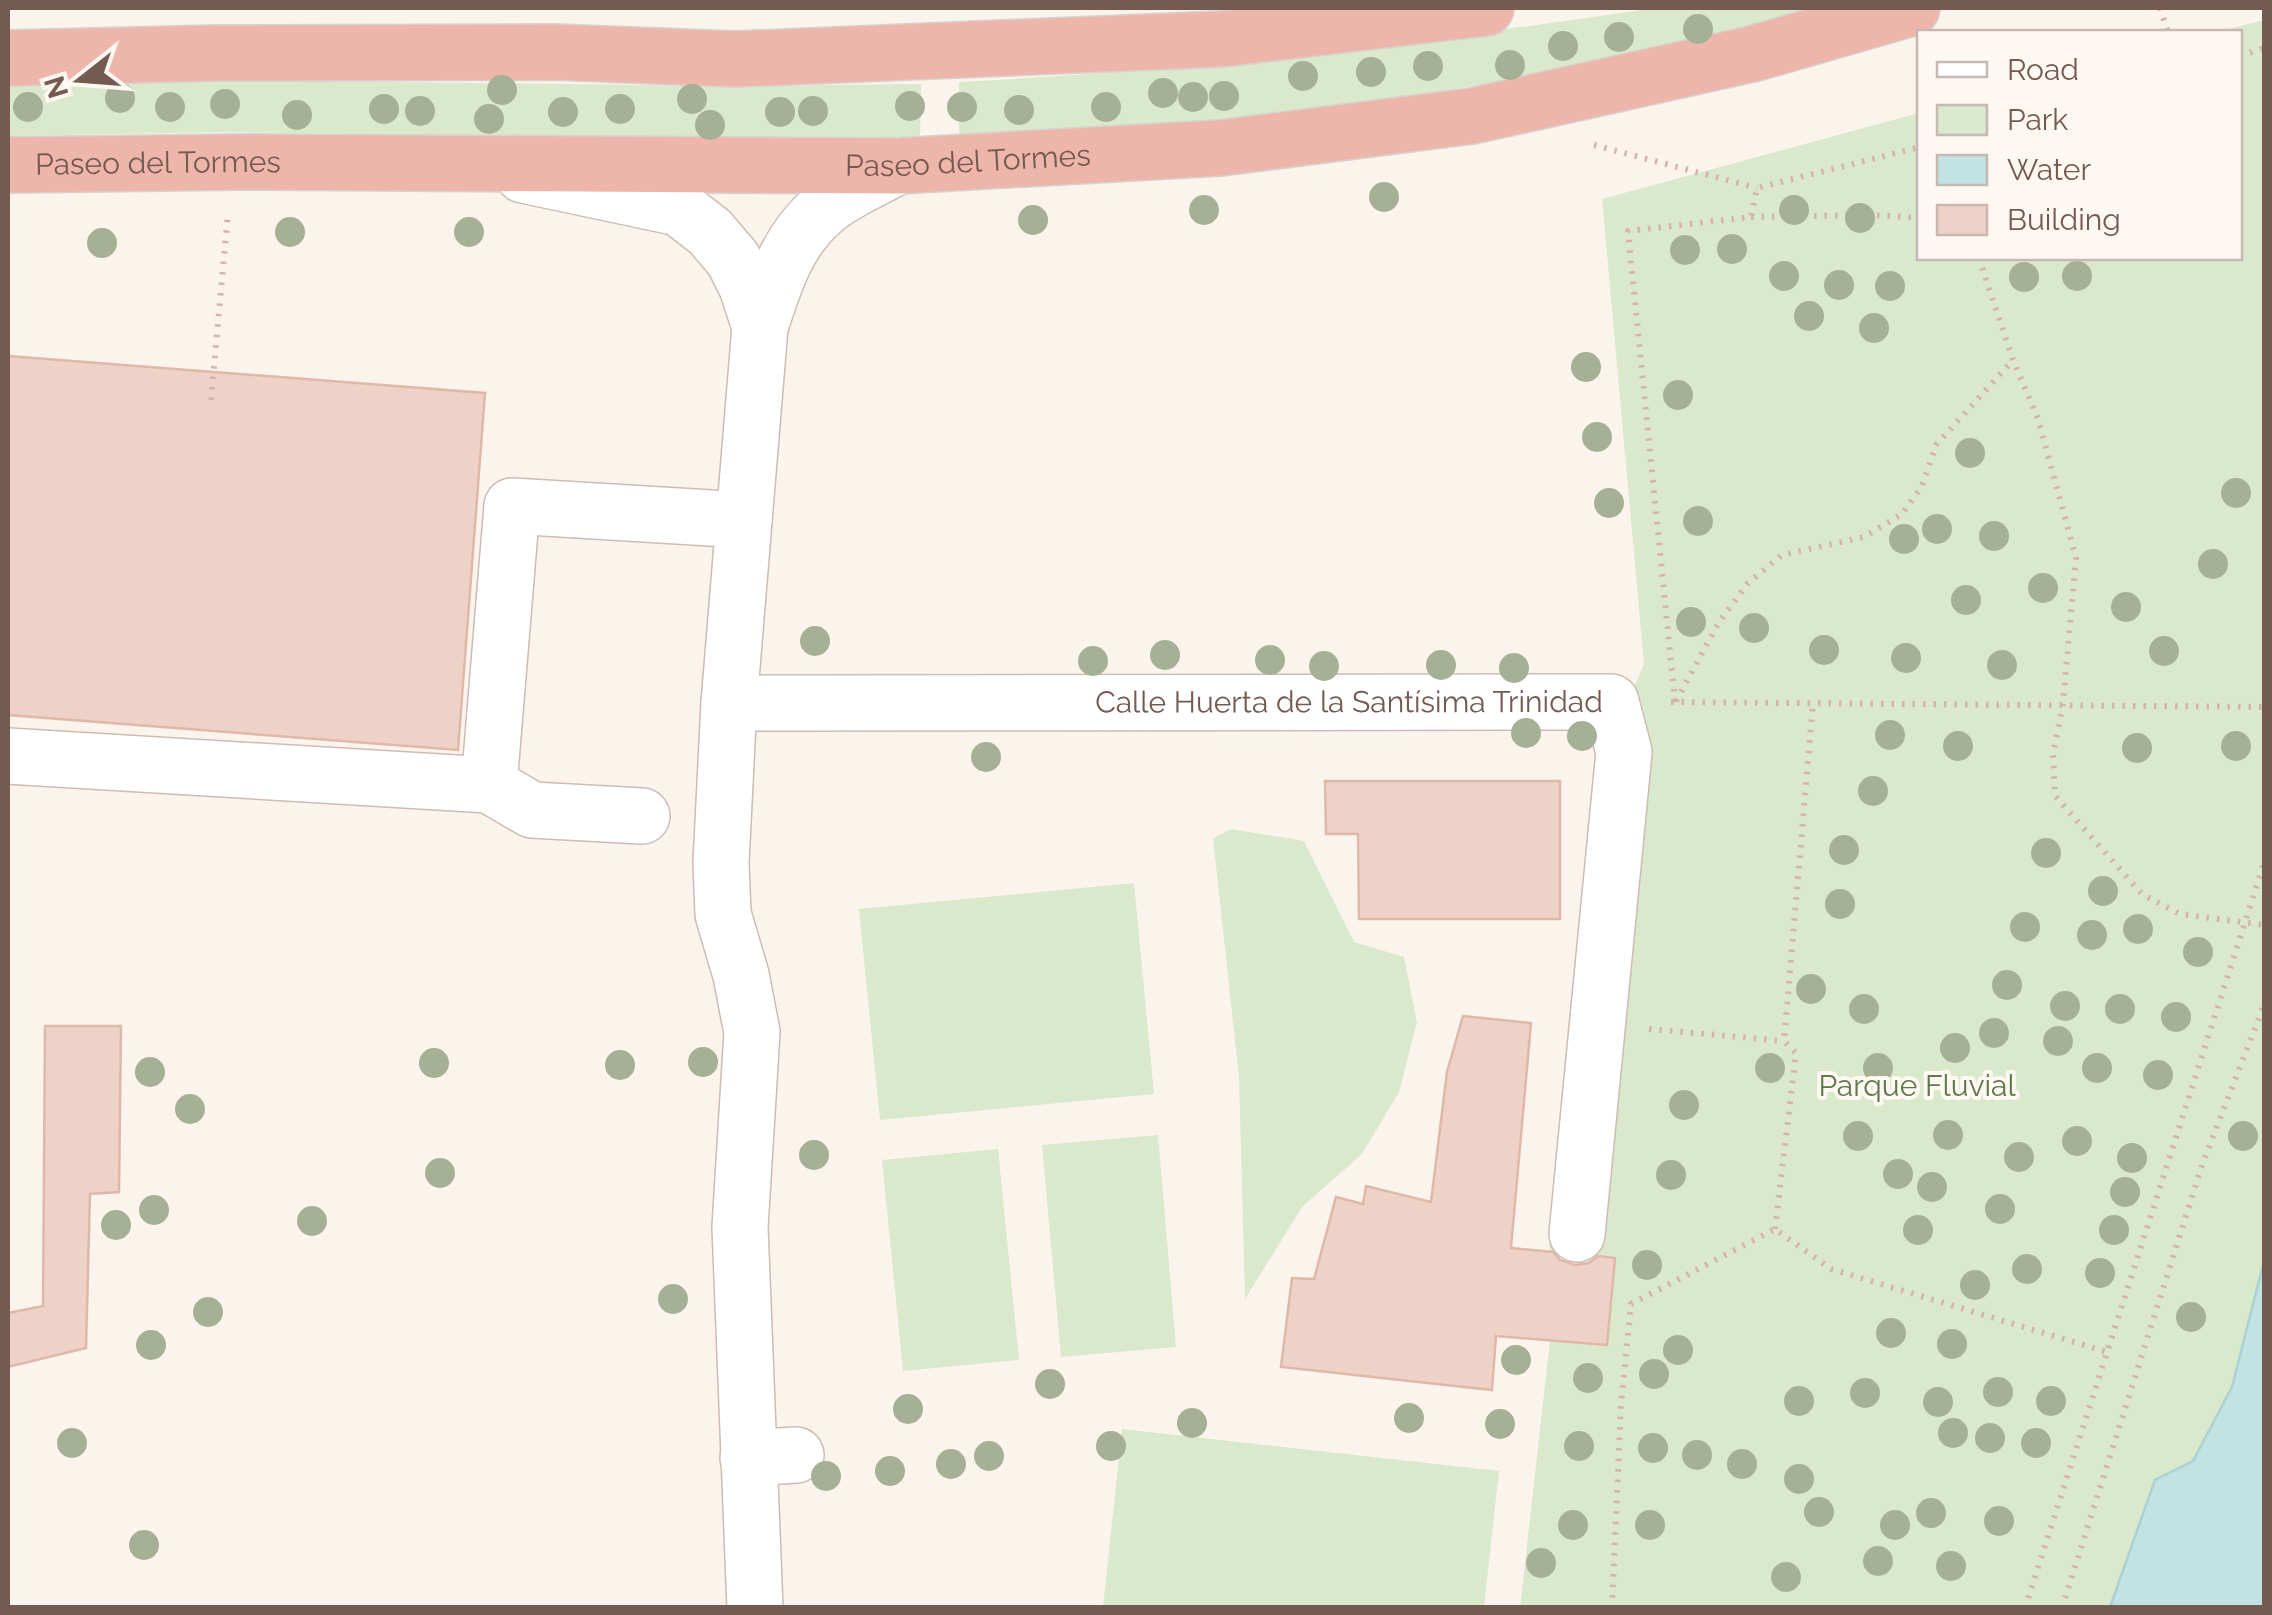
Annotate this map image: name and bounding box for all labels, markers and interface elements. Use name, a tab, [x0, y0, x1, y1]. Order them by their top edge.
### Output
north arrow	[30, 30, 130, 130]
legend	[1917, 30, 2242, 260]
text: Road	[2007, 52, 2079, 87]
text: N	[38, 72, 75, 102]
text: Park	[2007, 102, 2068, 137]
street label: Paseo del Tormes	[845, 137, 1092, 183]
street label: Paseo del Tormes	[35, 144, 281, 182]
text: Water	[2007, 152, 2091, 187]
text: Building	[2007, 202, 2121, 237]
street label: Calle Huerta de la Santísima Trinidad	[1095, 684, 1603, 720]
park label: Parque Fluvial	[1818, 1068, 2016, 1103]

